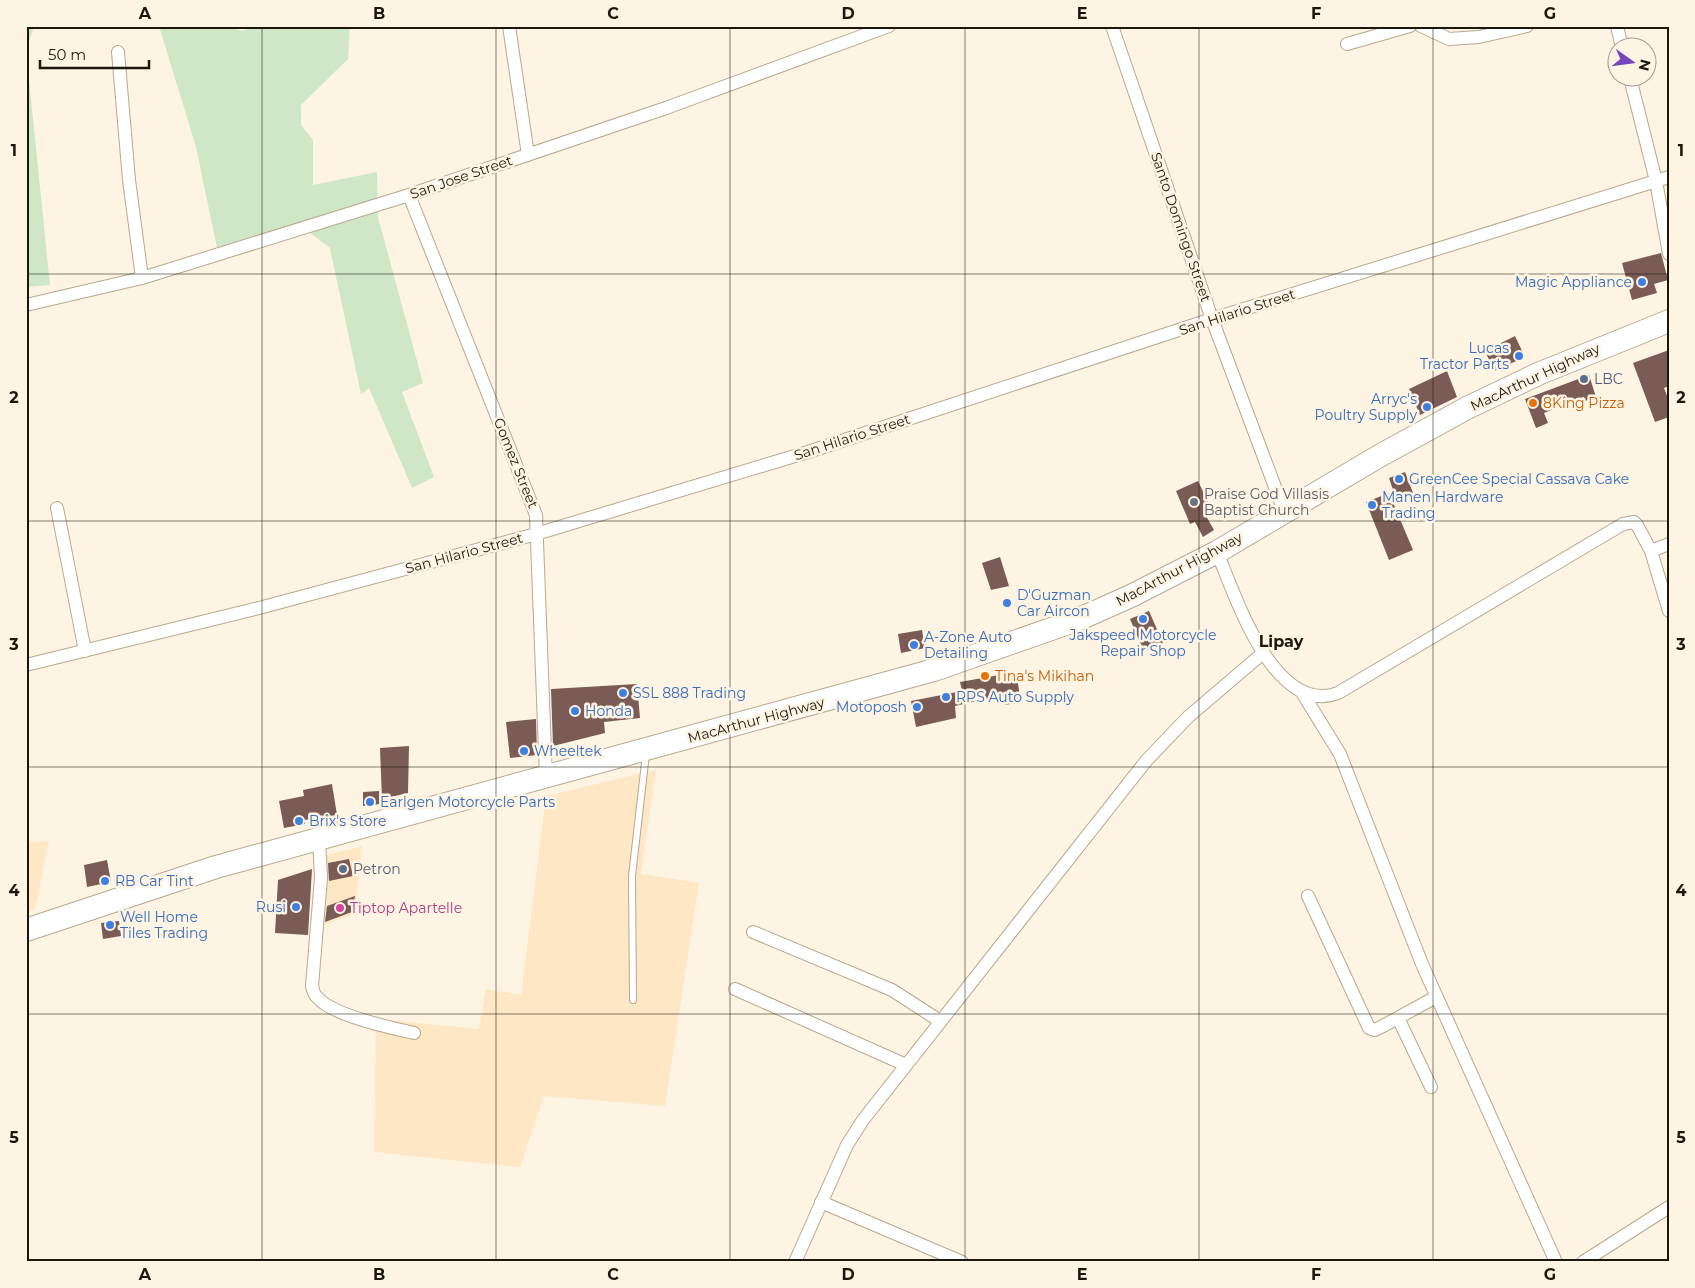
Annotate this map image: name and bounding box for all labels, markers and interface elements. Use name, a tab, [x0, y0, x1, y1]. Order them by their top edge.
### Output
text: A	[138, 4, 152, 23]
text: B	[373, 4, 385, 23]
text: C	[607, 4, 619, 23]
text: D	[841, 4, 855, 23]
text: E	[1077, 4, 1087, 23]
text: F	[1311, 4, 1321, 23]
text: G	[1544, 4, 1556, 23]
scale bar	[40, 38, 149, 70]
north arrow	[1608, 38, 1658, 88]
text: 50 m	[48, 45, 86, 64]
text: N	[1635, 57, 1655, 73]
text: 1	[11, 141, 17, 160]
text: 1	[1678, 141, 1684, 160]
street label: Santo Domingo Street	[1147, 150, 1215, 304]
street label: San Jose Street	[407, 151, 515, 203]
place label: Magic Appliance	[1515, 273, 1632, 291]
marker: Magic Appliance	[1636, 276, 1648, 288]
street label: San Hilario Street	[1177, 285, 1298, 339]
place label: Lucas Tractor Parts	[1420, 339, 1509, 373]
street label: MacArthur Highway	[1467, 339, 1603, 415]
marker: Lucas Tractor Parts	[1513, 350, 1525, 362]
place label: LBC	[1594, 370, 1623, 388]
marker: LBC	[1578, 373, 1590, 385]
text: 2	[9, 388, 19, 407]
text: 2	[1676, 388, 1686, 407]
place label: Arryc's Poultry Supply	[1315, 390, 1417, 424]
place label: 8King Pizza	[1543, 394, 1625, 412]
marker: 8King Pizza	[1527, 397, 1539, 409]
marker: Arryc's Poultry Supply	[1421, 401, 1433, 413]
street label: San Hilario Street	[792, 410, 913, 464]
street label: Gomez Street	[490, 415, 542, 511]
place label: GreenCee Special Cassava Cake	[1409, 470, 1629, 488]
marker: GreenCee Special Cassava Cake	[1393, 473, 1405, 485]
place label: Praise God Villasis Baptist Church	[1204, 485, 1329, 519]
place label: Manen Hardware Trading	[1382, 488, 1503, 522]
marker: Praise God Villasis Baptist Church	[1188, 496, 1200, 508]
marker: Manen Hardware Trading	[1366, 499, 1378, 511]
street label: MacArthur Highway	[1113, 528, 1246, 610]
street label: San Hilario Street	[403, 529, 525, 577]
place label: D'Guzman Car Aircon	[1017, 586, 1091, 620]
marker: D'Guzman Car Aircon	[1001, 597, 1013, 609]
marker: Jakspeed Motorcycle Repair Shop	[1137, 613, 1149, 625]
place label: Jakspeed Motorcycle Repair Shop	[1069, 626, 1216, 660]
place label: A-Zone Auto Detailing	[924, 628, 1012, 662]
district label: Lipay	[1259, 632, 1304, 651]
text: 3	[8, 635, 19, 654]
text: 3	[1675, 635, 1686, 654]
marker: A-Zone Auto Detailing	[908, 639, 920, 651]
place label: Tina's Mikihan	[995, 667, 1094, 685]
marker: Tina's Mikihan	[979, 670, 991, 682]
place label: SSL 888 Trading	[633, 684, 746, 702]
marker: SSL 888 Trading	[617, 687, 629, 699]
place label: RPS Auto Supply	[956, 688, 1074, 706]
marker: RPS Auto Supply	[940, 691, 952, 703]
street label: MacArthur Highway	[686, 693, 827, 747]
place label: Motoposh	[836, 698, 907, 716]
marker: Motoposh	[911, 701, 923, 713]
place label: Honda	[585, 702, 632, 720]
marker: Honda	[569, 705, 581, 717]
place label: Wheeltek	[534, 742, 602, 760]
marker: Wheeltek	[518, 745, 530, 757]
place label: Earlgen Motorcycle Parts	[380, 793, 555, 811]
marker: Earlgen Motorcycle Parts	[364, 796, 376, 808]
place label: Brix's Store	[309, 812, 386, 830]
marker: Brix's Store	[293, 815, 305, 827]
place label: Petron	[353, 860, 401, 878]
marker: Petron	[337, 863, 349, 875]
place label: RB Car Tint	[115, 872, 194, 890]
marker: RB Car Tint	[99, 875, 111, 887]
text: 4	[8, 881, 20, 900]
text: 4	[1675, 881, 1687, 900]
place label: Rusi	[256, 898, 286, 916]
place label: Tiptop Apartelle	[350, 899, 462, 917]
marker: Rusi	[290, 901, 302, 913]
marker: Tiptop Apartelle	[334, 902, 346, 914]
place label: Well Home Tiles Trading	[120, 908, 208, 942]
marker: Well Home Tiles Trading	[104, 919, 116, 931]
text: 5	[9, 1128, 19, 1147]
text: 5	[1676, 1128, 1686, 1147]
text: A	[138, 1265, 152, 1284]
text: B	[373, 1265, 385, 1284]
text: C	[607, 1265, 619, 1284]
text: D	[841, 1265, 855, 1284]
text: E	[1077, 1265, 1087, 1284]
text: F	[1311, 1265, 1321, 1284]
text: G	[1544, 1265, 1556, 1284]

